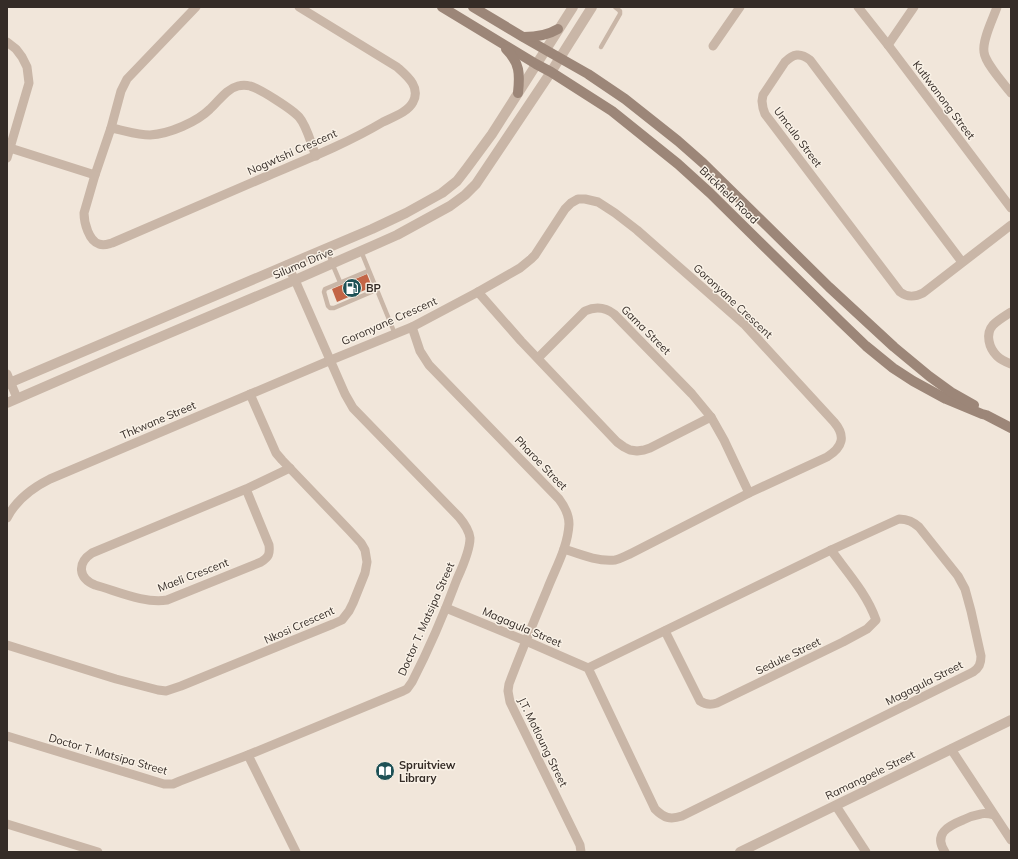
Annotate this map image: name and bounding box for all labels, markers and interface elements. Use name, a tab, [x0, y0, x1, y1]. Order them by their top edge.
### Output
street label: Kutlwanong Street	[910, 58, 978, 142]
street label: Umculo Street	[771, 104, 825, 170]
street label: Nogwtshi Crescent	[245, 126, 339, 178]
street label: Brickfield Road	[697, 163, 761, 227]
street label: Siluma Drive	[271, 244, 335, 282]
street label: Goronyane Crescent	[691, 261, 776, 341]
fuel station icon: BP	[341, 277, 363, 299]
place label: BP	[366, 281, 381, 295]
street label: Goronyane Crescent	[339, 294, 439, 348]
street label: Gama Street	[618, 302, 674, 358]
street label: Thkwane Street	[118, 398, 198, 442]
street label: Pharoe Street	[512, 433, 570, 493]
street label: Maeli Crescent	[156, 555, 230, 595]
street label: Doctor T. Matsipa Street	[395, 560, 457, 678]
street label: Nkosi Crescent	[262, 603, 336, 647]
street label: Magagula Street	[480, 604, 564, 650]
street label: Seduke Street	[753, 634, 823, 678]
street label: Magagula Street	[883, 657, 965, 708]
street label: J.T. Motloung Street	[515, 695, 571, 789]
street label: Doctor T. Matsipa Street	[47, 730, 169, 778]
street label: Ramangoele Street	[823, 747, 917, 803]
place label: Spruitview Library	[399, 758, 456, 785]
library icon: Spruitview Library	[374, 760, 396, 782]

